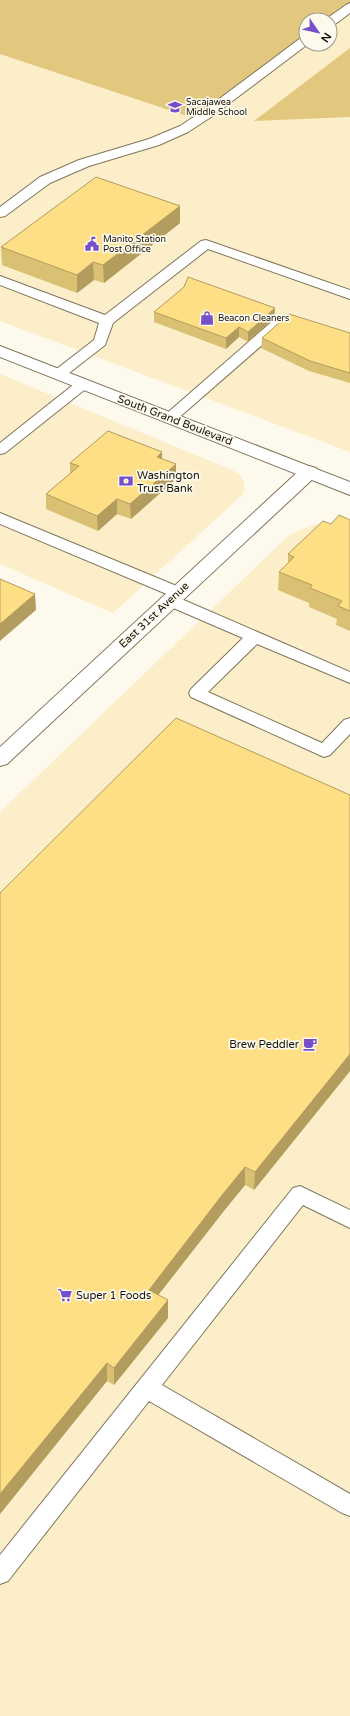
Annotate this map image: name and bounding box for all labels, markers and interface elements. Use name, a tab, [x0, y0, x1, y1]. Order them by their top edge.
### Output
north arrow	[298, 12, 338, 52]
text: N	[318, 30, 334, 45]
place label: Sacajawea Middle School	[186, 97, 247, 118]
school or university icon: Sacajawea Middle School	[167, 99, 183, 115]
place label: Manito Station Post Office	[103, 234, 166, 255]
public building icon: Manito Station Post Office	[84, 236, 100, 252]
shop icon: Beacon Cleaners	[199, 310, 215, 326]
place label: Beacon Cleaners	[218, 313, 289, 324]
street label: South Grand Boulevard	[116, 392, 234, 448]
place label: Washington Trust Bank	[137, 469, 200, 495]
bank icon: Washington Trust Bank	[118, 473, 134, 489]
street label: East 31st Avenue	[116, 579, 192, 651]
cafe icon: Brew Peddler	[302, 1036, 318, 1052]
place label: Brew Peddler	[229, 1038, 300, 1051]
supermarket icon: Super 1 Foods	[57, 1287, 73, 1303]
place label: Super 1 Foods	[76, 1289, 151, 1302]

